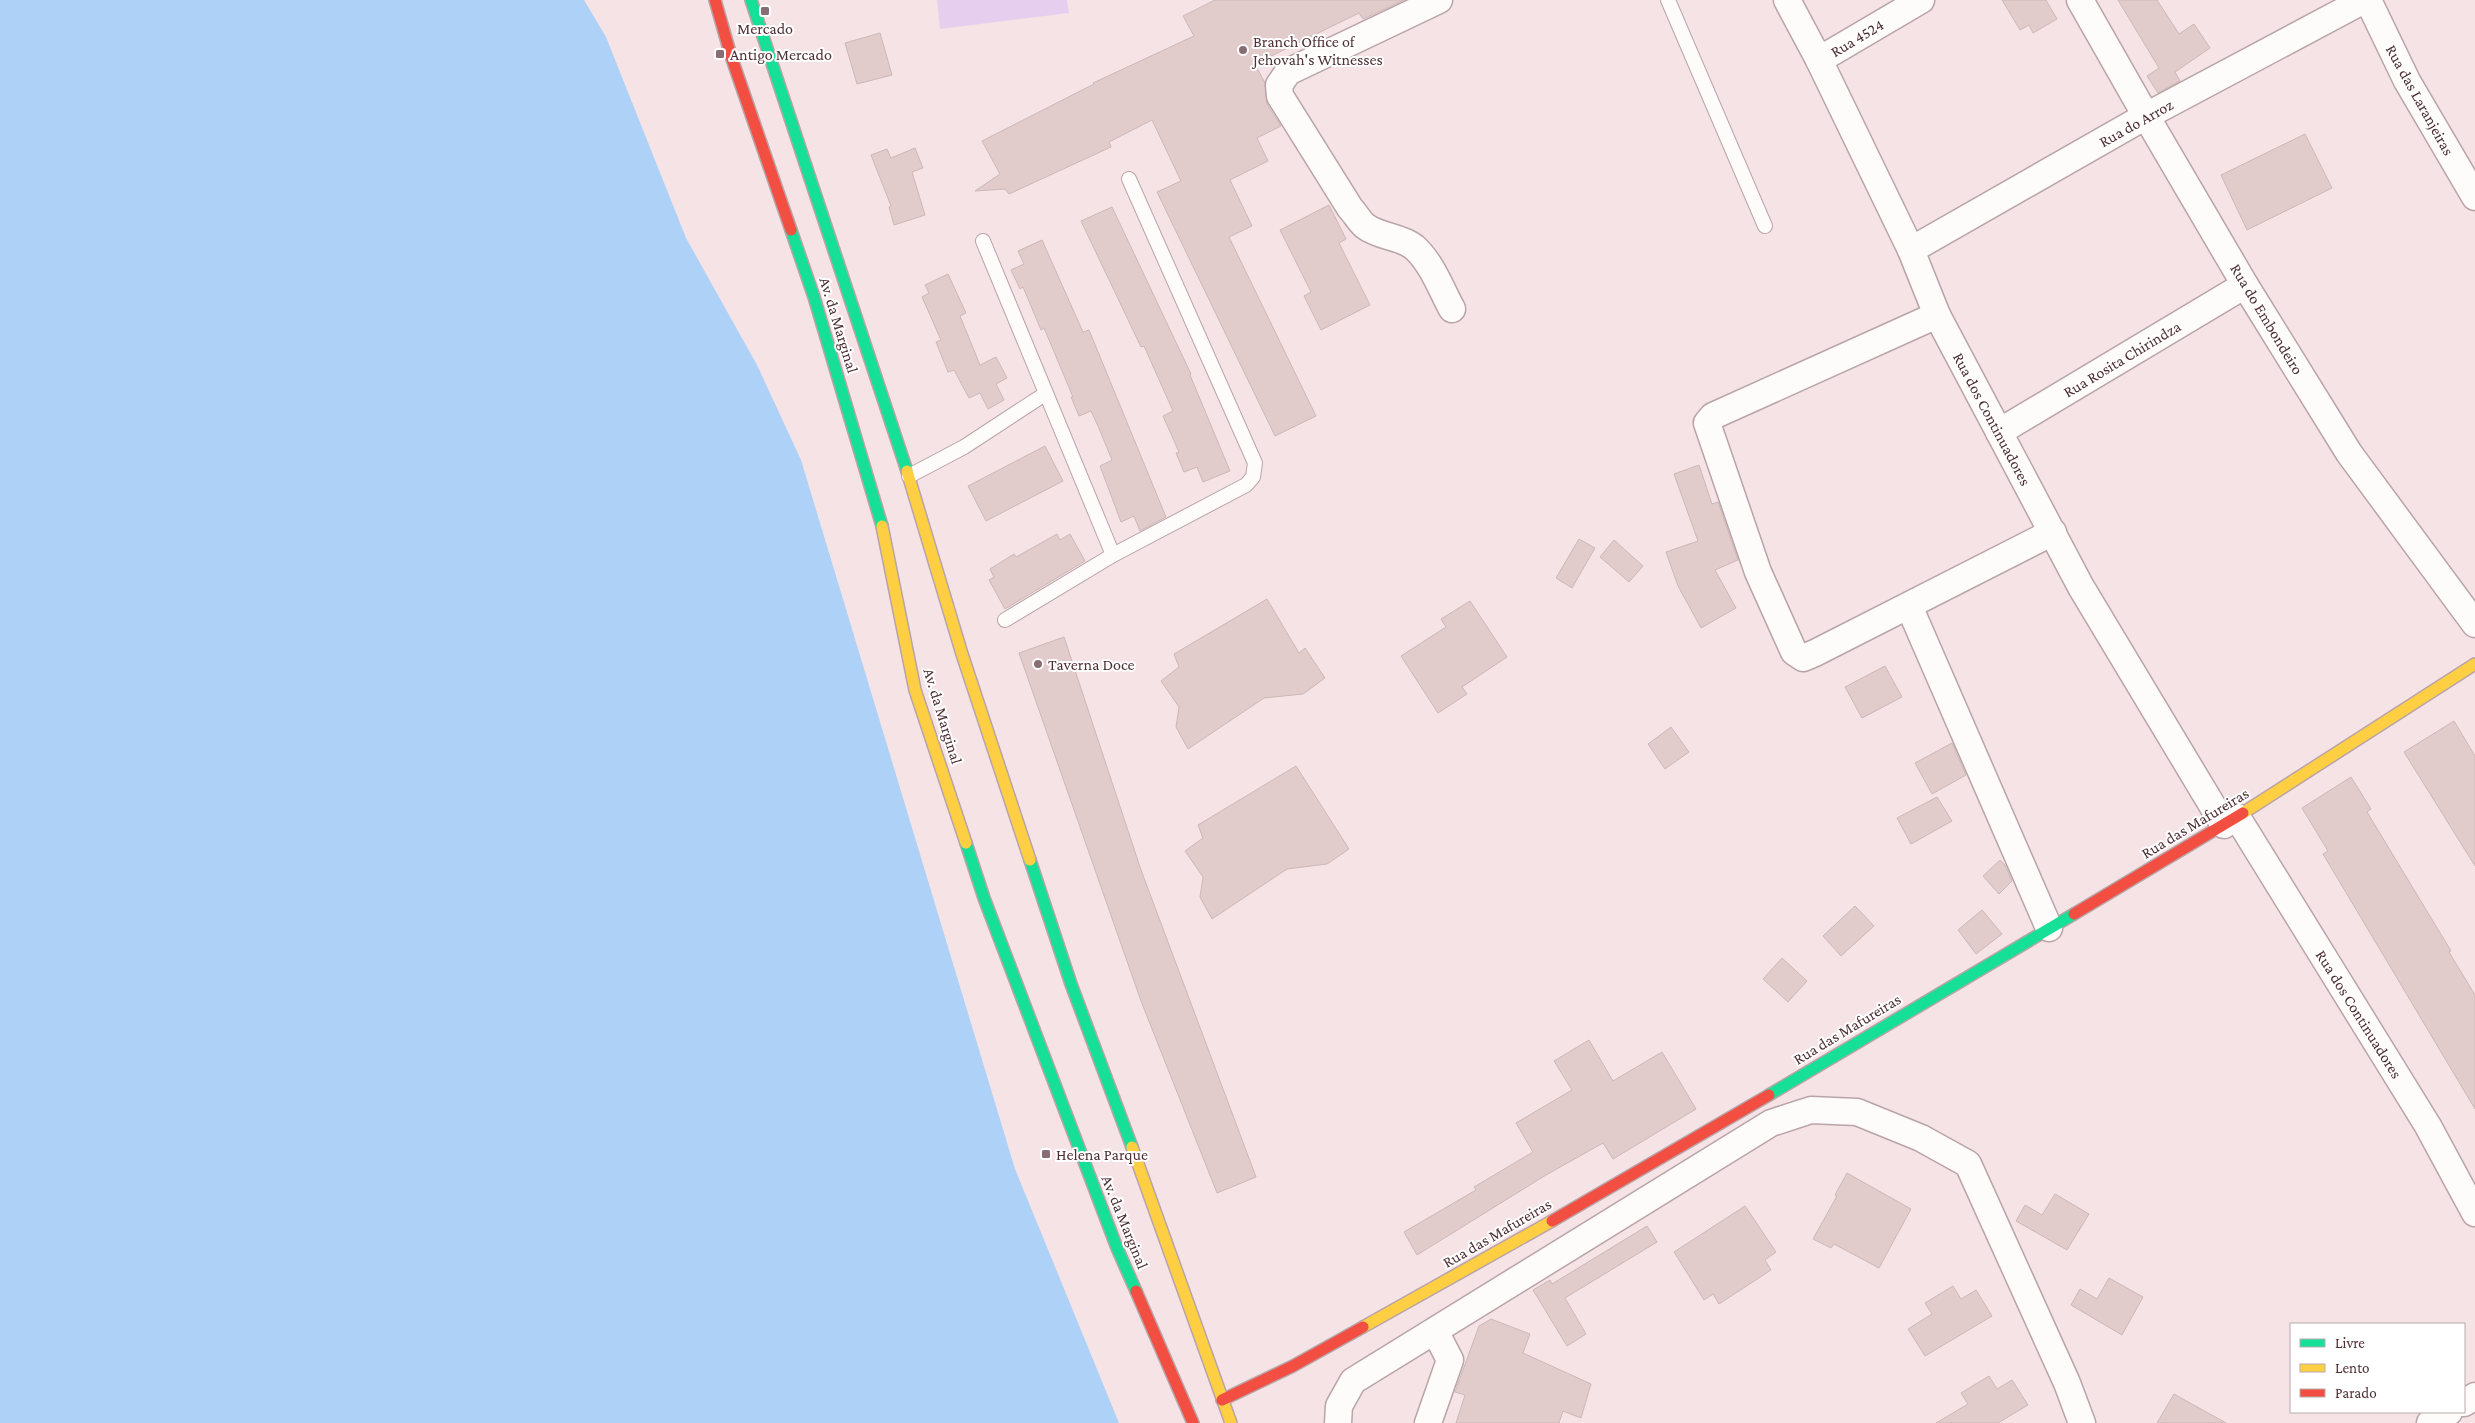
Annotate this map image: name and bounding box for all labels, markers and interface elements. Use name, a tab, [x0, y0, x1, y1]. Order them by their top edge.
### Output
marker: Mercado	[759, 5, 771, 17]
street label: Rua 4524	[1828, 16, 1886, 60]
place label: Mercado	[737, 20, 793, 37]
place label: Branch Office of Jehovah's Witnesses	[1251, 33, 1383, 69]
street label: Rua das Laranjeiras	[2382, 42, 2457, 159]
marker: Branch Office of Jehovah's Witnesses	[1237, 44, 1249, 56]
place label: Antigo Mercado	[730, 46, 832, 64]
marker: Antigo Mercado	[714, 48, 726, 60]
street label: Rua do Arroz	[2096, 96, 2176, 150]
street label: Rua do Embondeiro	[2227, 261, 2307, 377]
street label: Av. da Marginal	[815, 275, 862, 375]
street label: Rua Rosita Chirindza	[2060, 317, 2184, 401]
street label: Rua dos Continuadores	[1950, 350, 2034, 488]
place label: Taverna Doce	[1048, 656, 1135, 673]
marker: Taverna Doce	[1032, 658, 1044, 670]
street label: Av. da Marginal	[919, 666, 966, 766]
street label: Rua das Mafureiras	[2138, 784, 2252, 862]
street label: Rua dos Continuadores	[2313, 947, 2405, 1081]
street label: Rua das Mafureiras	[1790, 990, 1904, 1068]
place label: Helena Parque	[1056, 1146, 1148, 1164]
marker: Helena Parque	[1040, 1148, 1052, 1160]
street label: Av. da Marginal	[1098, 1173, 1151, 1272]
street label: Rua das Mafureiras	[1440, 1195, 1554, 1271]
legend	[2290, 1323, 2465, 1413]
text: Livre	[2335, 1335, 2365, 1351]
text: Lento	[2335, 1360, 2369, 1376]
text: Parado	[2335, 1385, 2377, 1401]

